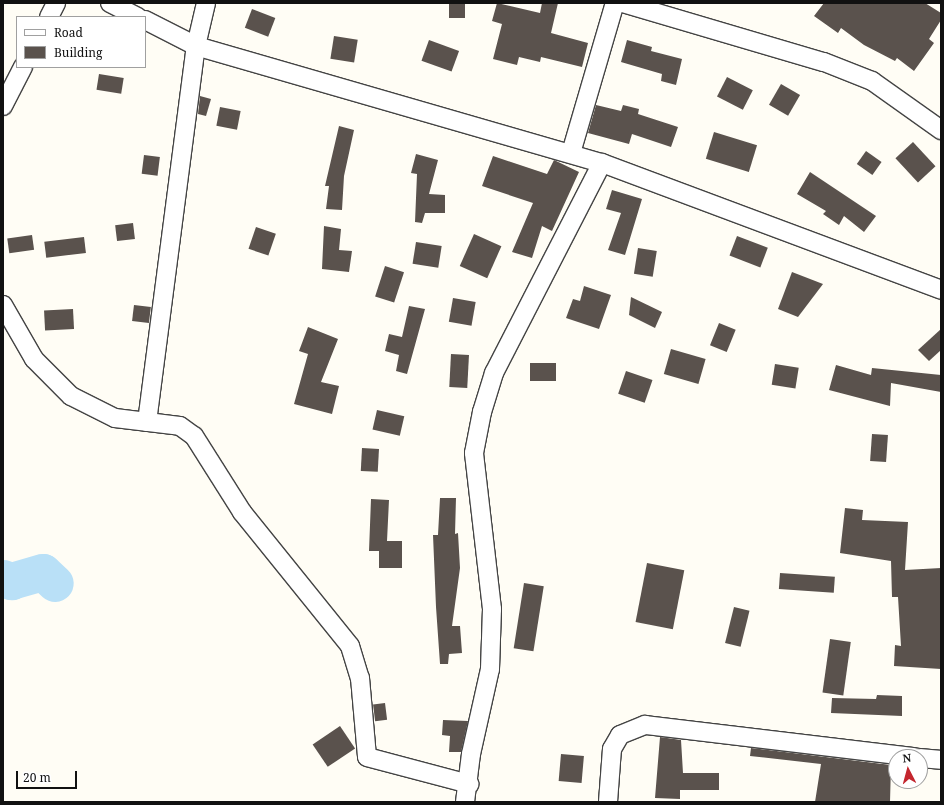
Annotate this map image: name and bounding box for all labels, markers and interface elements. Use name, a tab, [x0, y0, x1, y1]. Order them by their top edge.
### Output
legend	[16, 16, 146, 68]
text: Road	[54, 24, 83, 41]
text: Building	[54, 44, 102, 61]
north arrow	[888, 749, 928, 789]
text: N	[902, 750, 912, 765]
scale bar	[18, 763, 79, 789]
text: 20 m	[23, 769, 51, 786]

